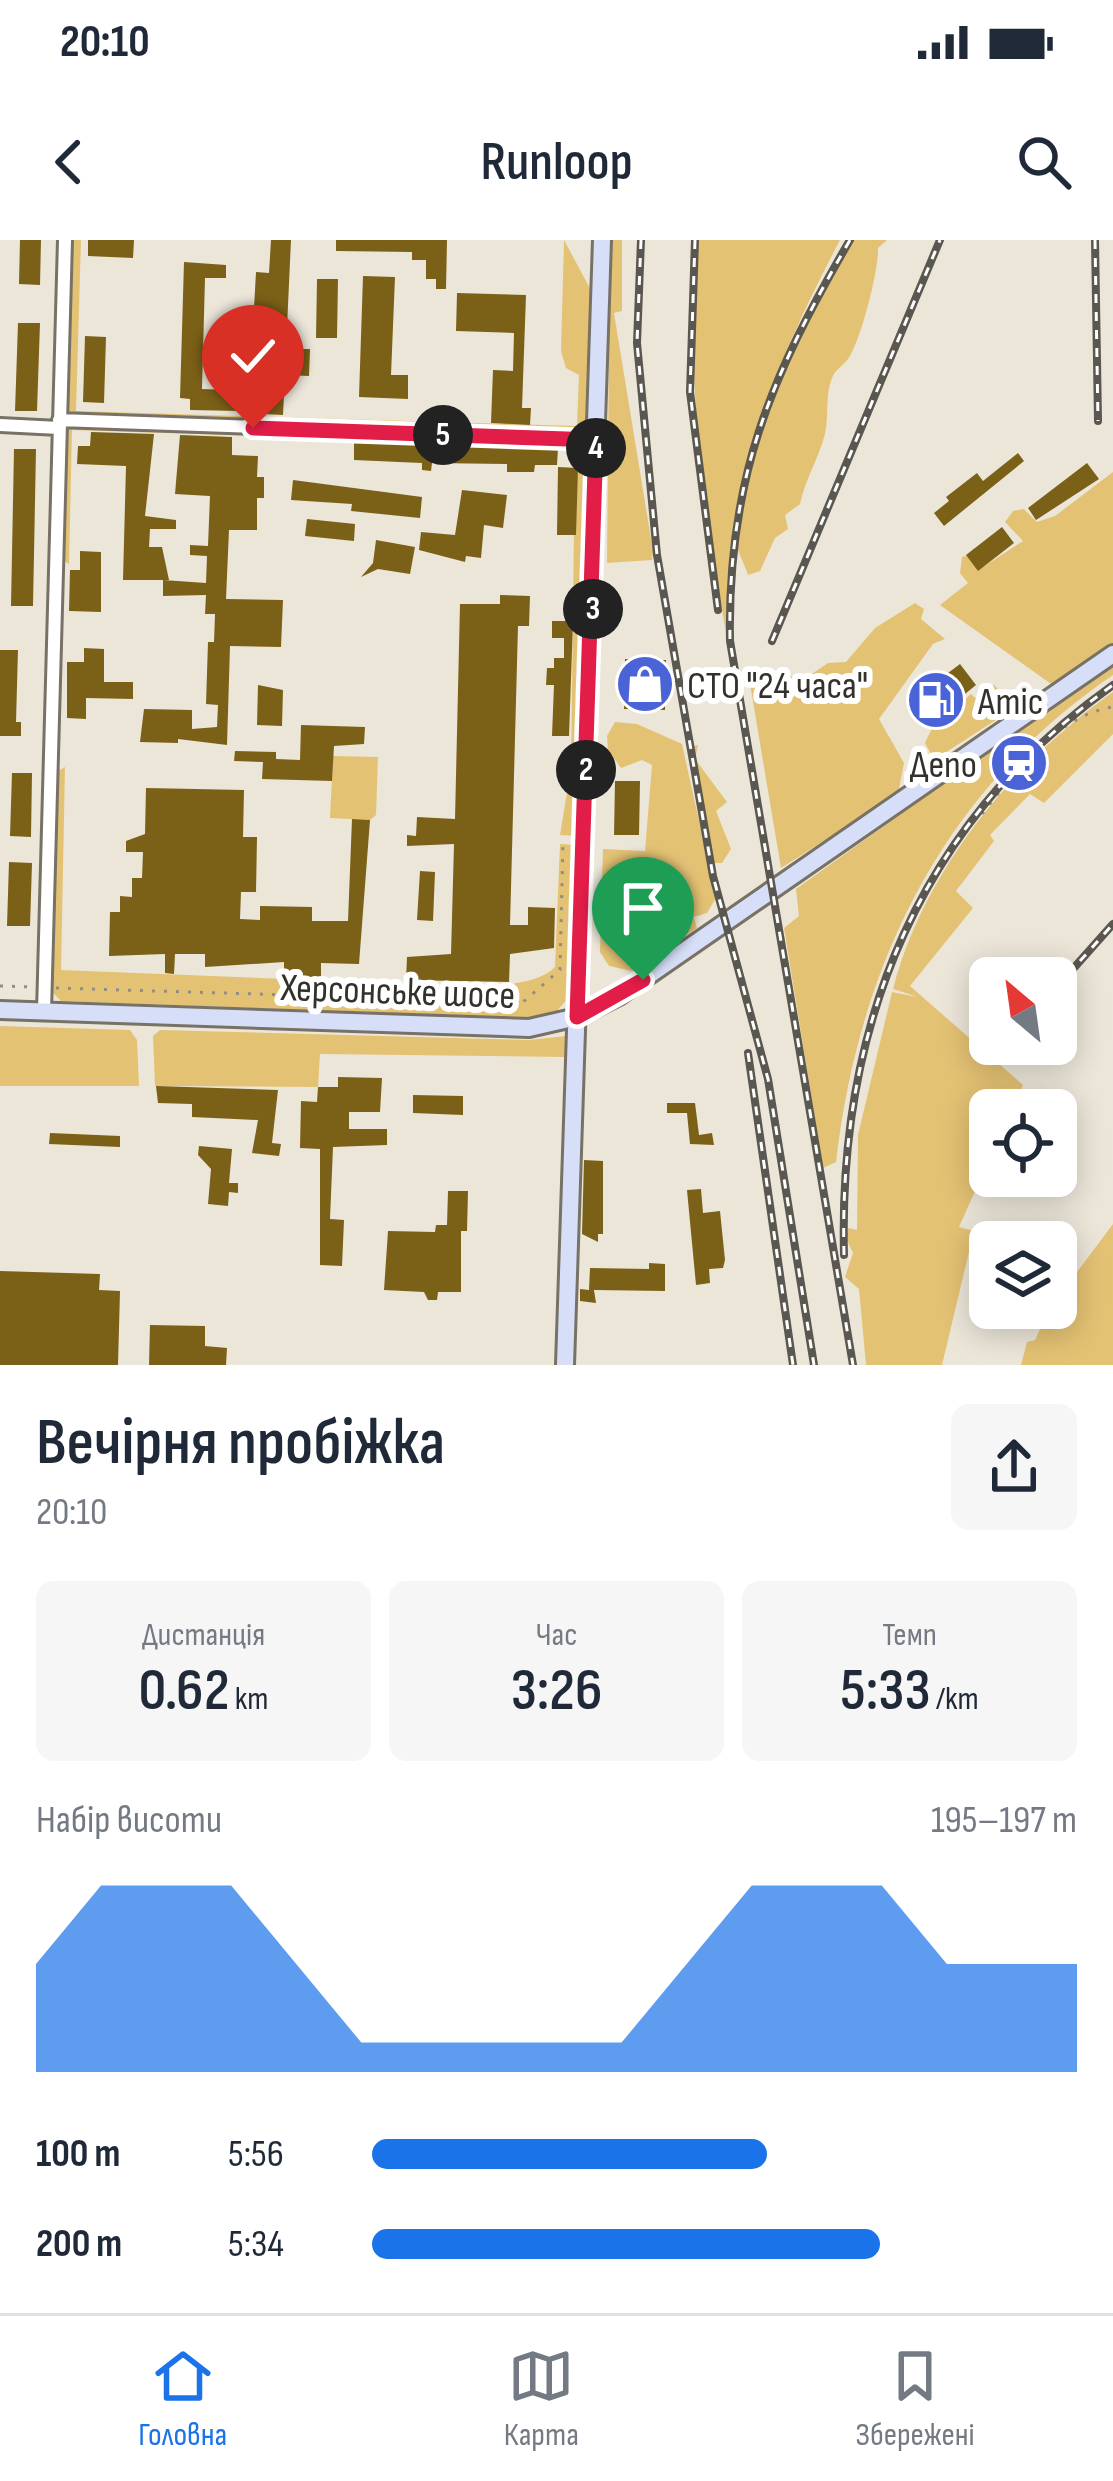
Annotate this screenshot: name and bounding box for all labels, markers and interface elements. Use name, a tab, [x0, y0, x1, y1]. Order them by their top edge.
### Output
text: 20:10	[60, 15, 150, 70]
icon: back	[36, 129, 102, 195]
icon: search	[1011, 129, 1077, 195]
text: Runloop	[480, 130, 633, 195]
pin	[202, 305, 304, 428]
icon: check	[220, 323, 286, 389]
pin: 5	[413, 405, 473, 465]
text: 5	[436, 415, 450, 455]
pin: 4	[566, 418, 626, 478]
text: 4	[588, 428, 604, 468]
pin: 3	[563, 579, 623, 639]
text: 3	[586, 589, 600, 629]
shop icon: СТО "24 часа"	[614, 653, 676, 715]
place label: СТО "24 часа"	[687, 663, 868, 710]
fuel station icon: Amic	[905, 669, 967, 731]
place label: Amic	[977, 679, 1043, 726]
station icon: Депо	[988, 732, 1050, 794]
pin: 2	[556, 740, 616, 800]
place label: Депо	[910, 742, 977, 789]
text: 2	[579, 750, 593, 790]
pin	[592, 857, 694, 980]
icon: arrive	[610, 875, 676, 941]
north arrow	[969, 957, 1077, 1065]
map controls	[969, 957, 1077, 1329]
street label: Херсонське шосе	[279, 965, 516, 1020]
button: locate	[969, 1089, 1077, 1197]
button: layers	[969, 1221, 1077, 1329]
text: Вечірня пробіжка	[36, 1404, 445, 1483]
button: share	[951, 1404, 1077, 1530]
text: 20:10	[36, 1489, 107, 1536]
text: Дистанція	[142, 1615, 265, 1655]
text: Час	[536, 1615, 577, 1655]
text: Темп	[882, 1615, 937, 1655]
text: 0.62	[138, 1655, 230, 1727]
text: 3:26	[511, 1655, 602, 1727]
text: 5:33	[840, 1655, 931, 1727]
text: km	[230, 1679, 269, 1719]
text: /km	[931, 1679, 979, 1719]
text: Набір висоти	[36, 1797, 222, 1844]
text: 195–197 m	[931, 1797, 1077, 1844]
text: 100 m	[36, 2131, 120, 2178]
text: 5:56	[228, 2131, 284, 2178]
text: 200 m	[36, 2221, 122, 2268]
text: 5:34	[228, 2221, 284, 2268]
tab: Головна	[138, 2343, 227, 2455]
tab: Карта	[504, 2343, 579, 2455]
tab: Збережені	[855, 2343, 975, 2455]

